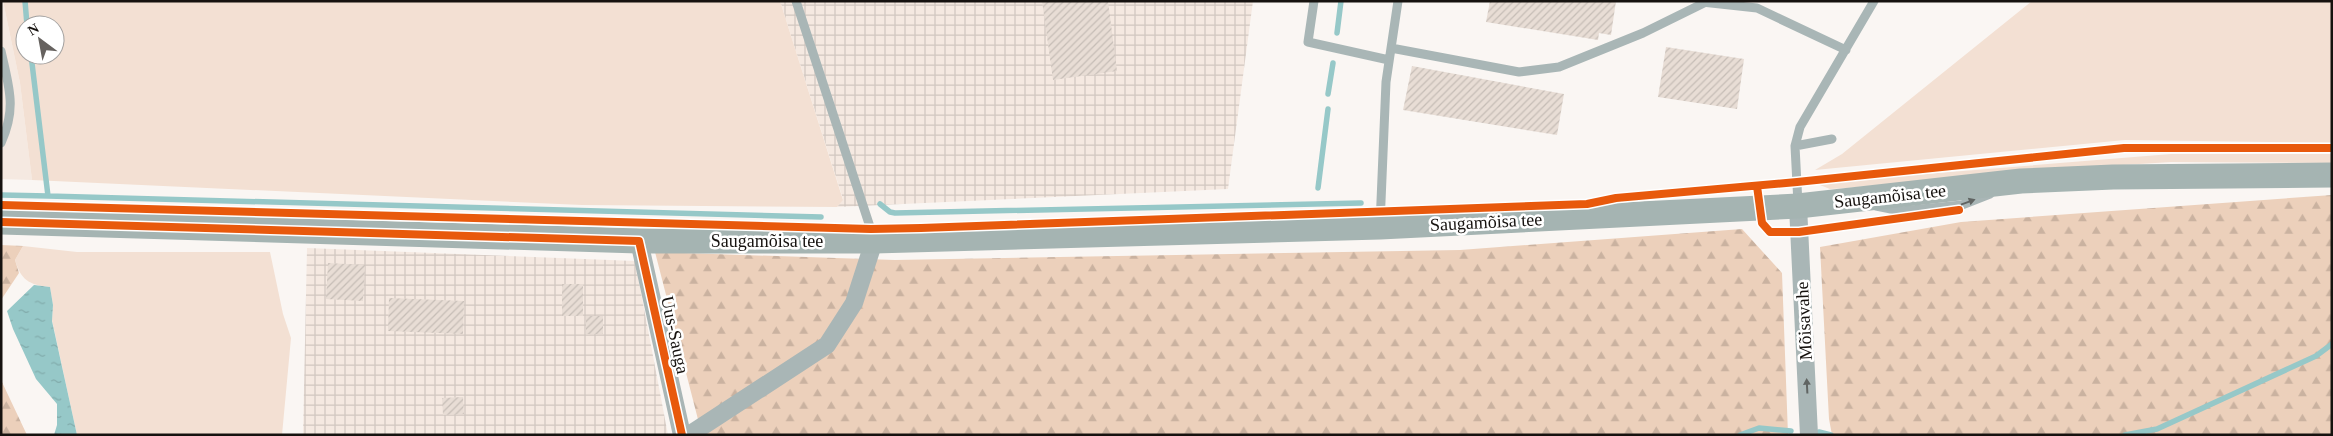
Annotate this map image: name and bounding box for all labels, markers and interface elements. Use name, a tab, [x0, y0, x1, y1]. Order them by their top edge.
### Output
north arrow	[15, 15, 65, 65]
text: N	[25, 20, 42, 38]
street label: Saugamõisa tee	[1833, 180, 1947, 212]
one-way arrow	[1961, 198, 1976, 205]
street label: Saugamõisa tee	[1429, 209, 1543, 235]
street label: Saugamõisa tee	[711, 231, 823, 251]
street label: Mõisavahe	[1792, 281, 1816, 361]
street label: Uus-Sauga	[657, 294, 693, 376]
one-way arrow	[1802, 378, 1810, 394]

